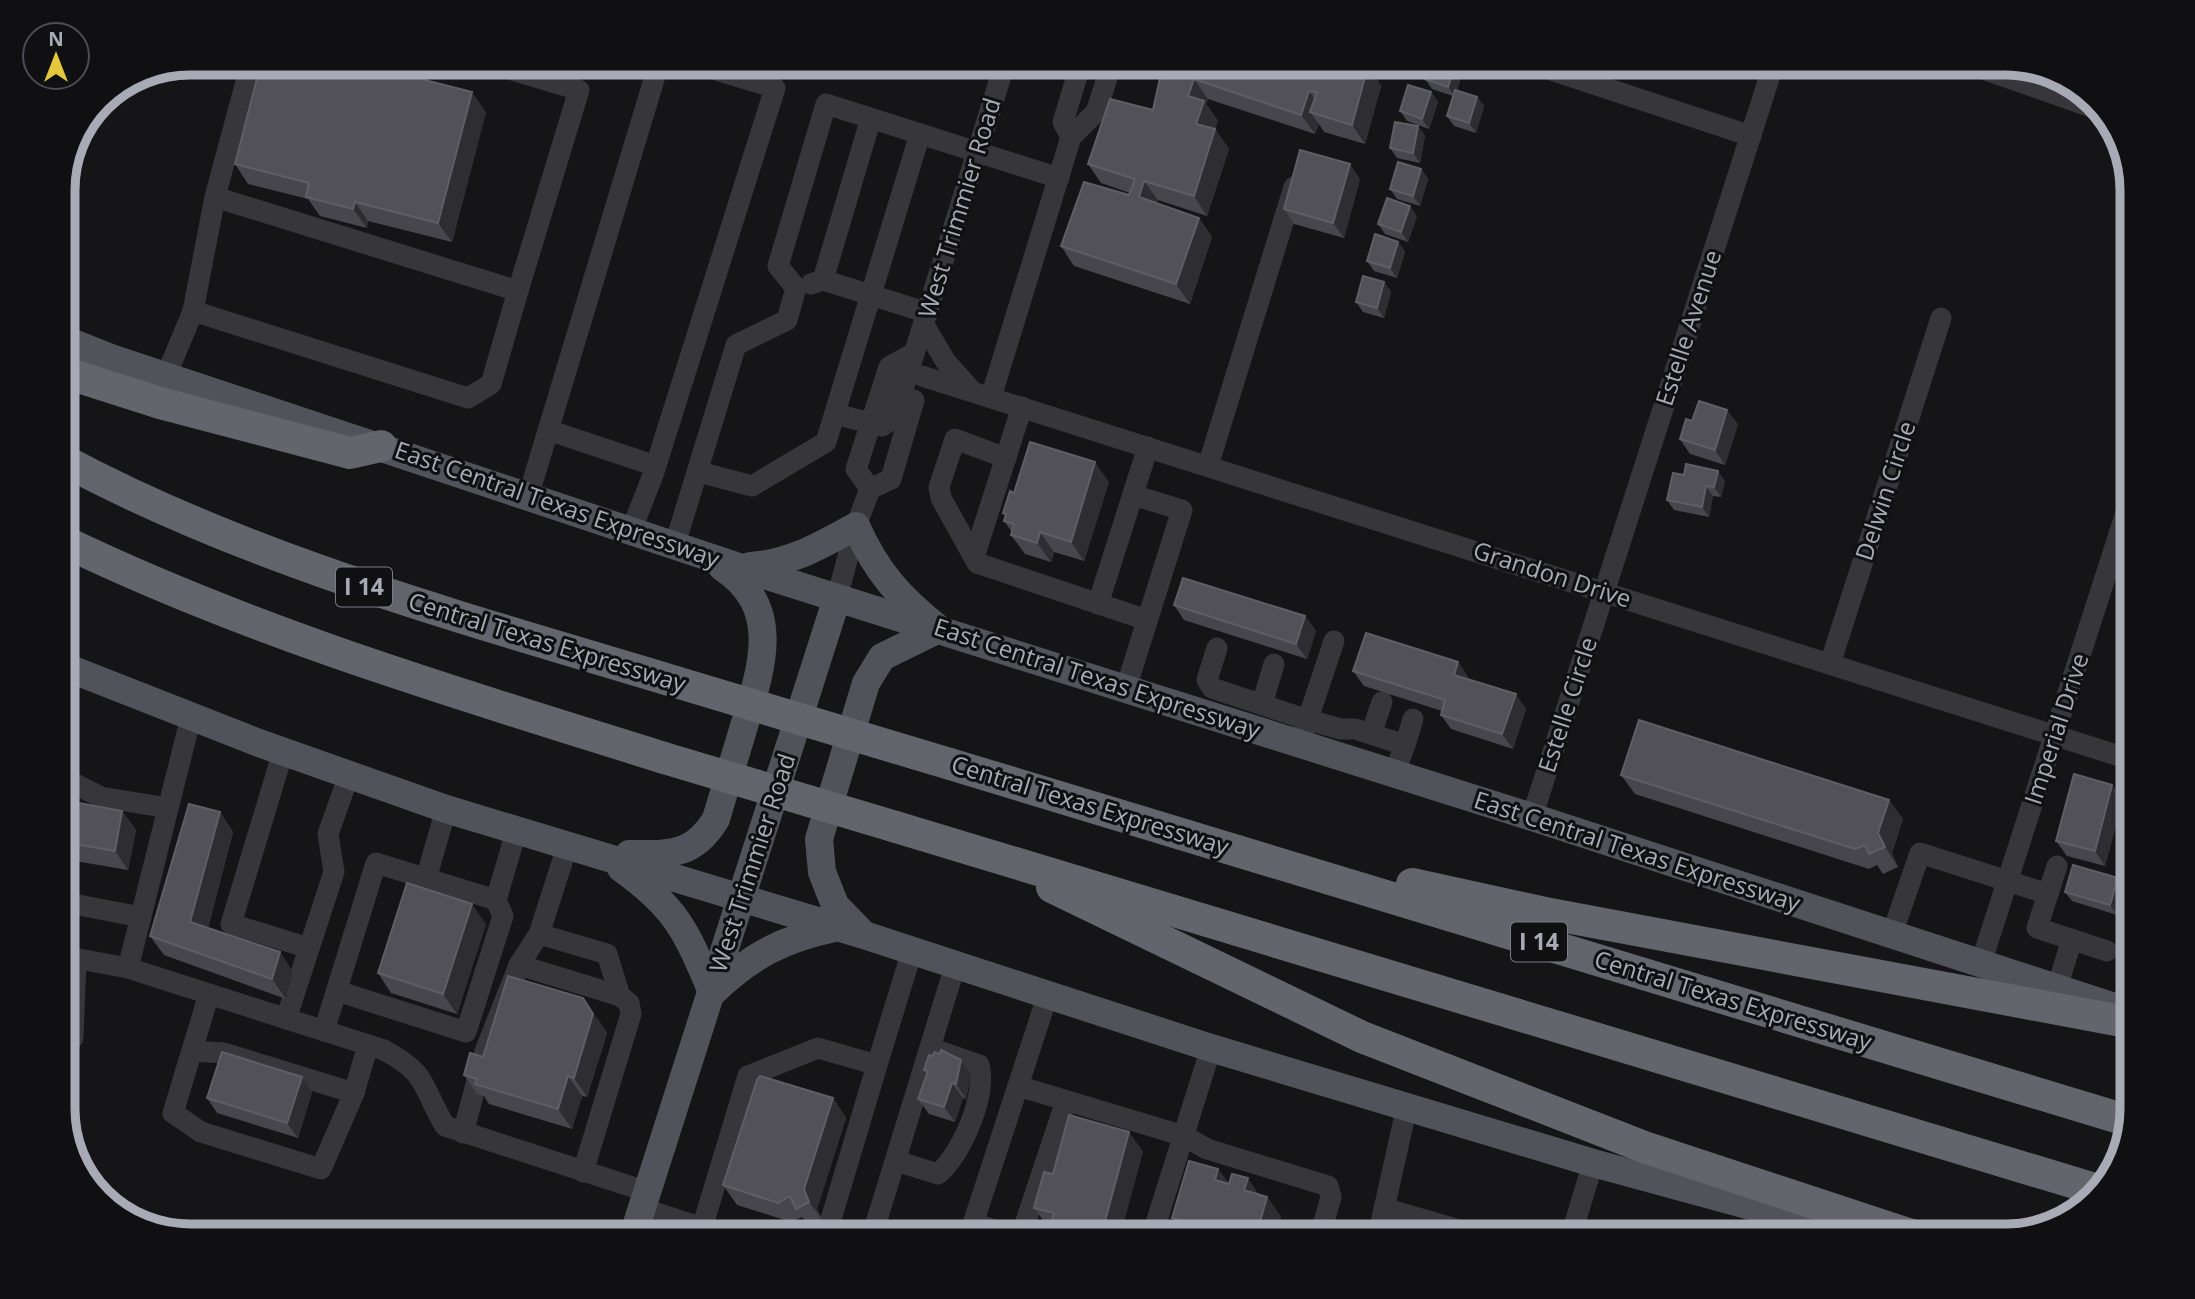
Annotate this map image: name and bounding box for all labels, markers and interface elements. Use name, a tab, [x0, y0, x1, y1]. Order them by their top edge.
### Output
north arrow	[21, 21, 91, 91]
text: N	[48, 26, 64, 52]
street label: West Trimmier Road	[909, 94, 1008, 322]
street label: Estelle Avenue	[1647, 245, 1728, 410]
street label: Delwin Circle	[1847, 417, 1923, 564]
street label: East Central Texas Expressway	[391, 432, 725, 575]
street label: Grandon Drive	[1469, 533, 1636, 615]
road number: I 14	[336, 568, 392, 607]
street label: Central Texas Expressway	[405, 584, 691, 700]
street label: East Central Texas Expressway	[930, 609, 1266, 746]
street label: Estelle Circle	[1529, 633, 1604, 777]
street label: Imperial Drive	[2016, 649, 2096, 808]
street label: Central Texas Expressway	[948, 747, 1234, 863]
street label: West Trimmier Road	[701, 749, 803, 976]
street label: East Central Texas Expressway	[1470, 782, 1806, 919]
road number: I 14	[1511, 923, 1567, 962]
street label: Central Texas Expressway	[1591, 942, 1877, 1058]

